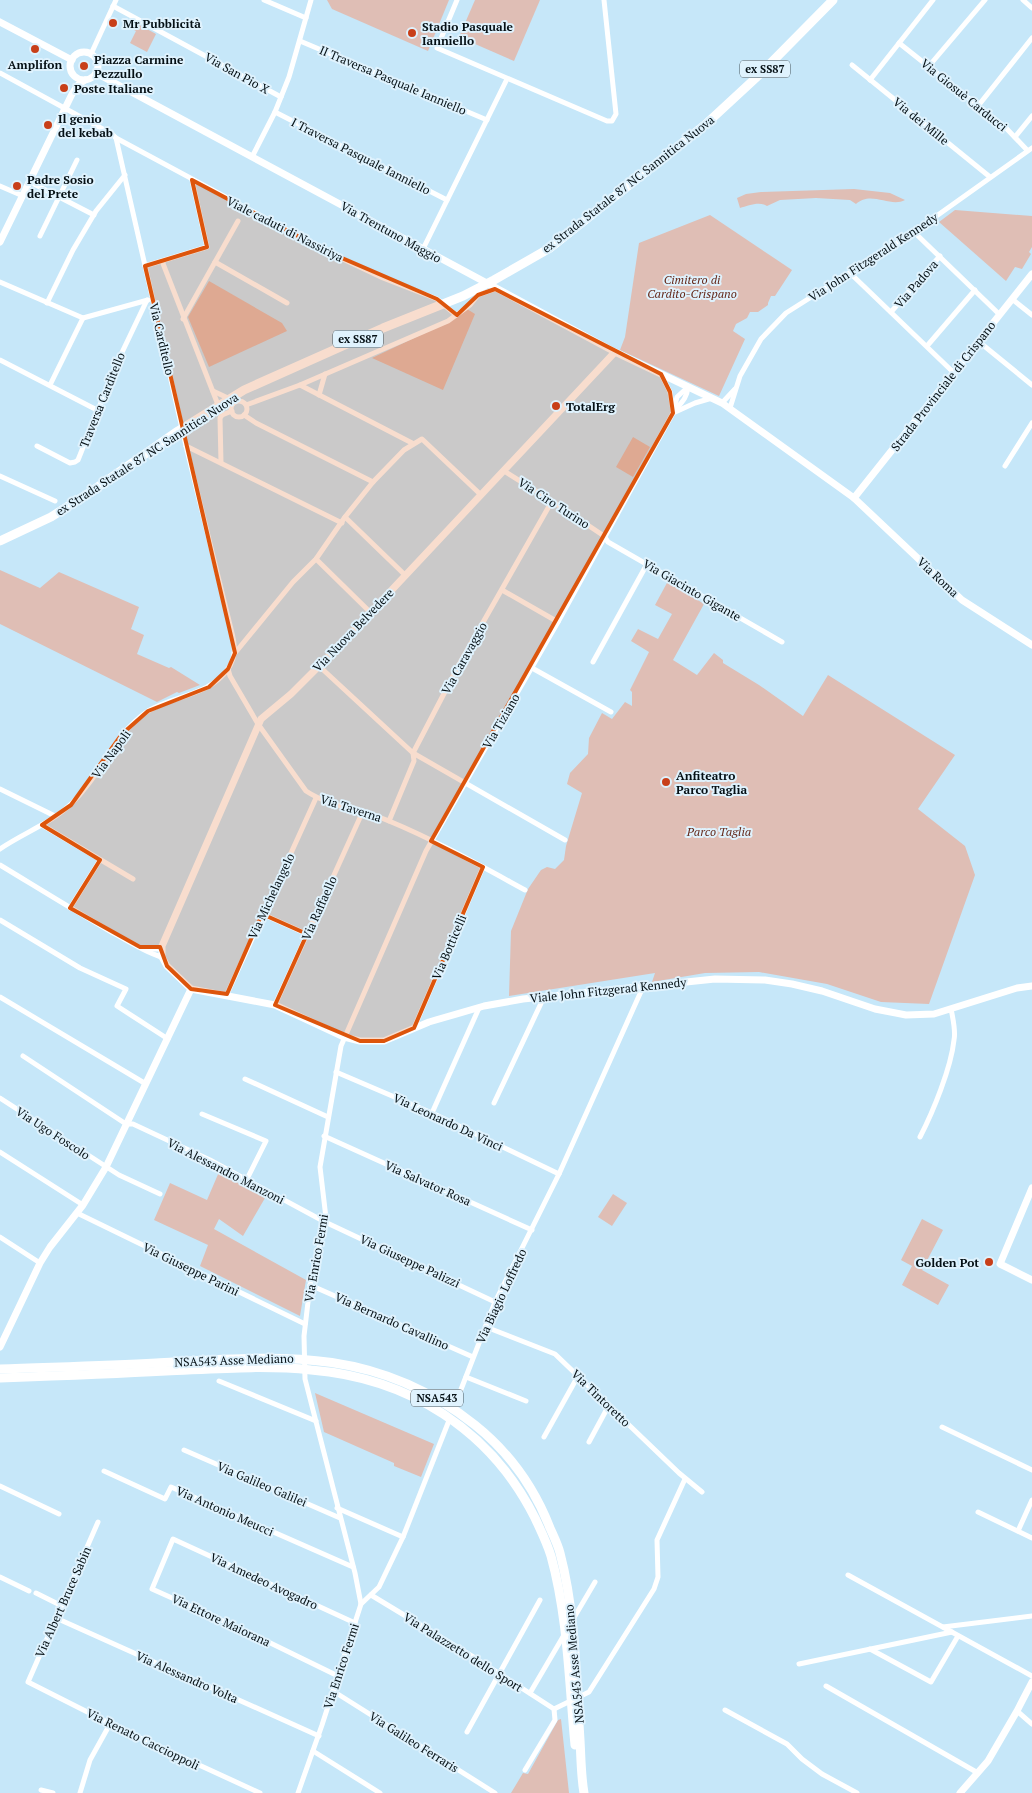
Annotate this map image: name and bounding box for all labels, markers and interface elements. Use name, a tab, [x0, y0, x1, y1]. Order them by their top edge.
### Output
place label: Mr Pubblicità	[123, 16, 201, 31]
marker: Mr Pubblicità	[107, 17, 119, 29]
place label: Stadio Pasquale Ianniello	[422, 19, 514, 48]
marker: Stadio Pasquale Ianniello	[406, 27, 418, 39]
street label: II Traversa Pasquale Ianniello	[317, 42, 469, 118]
marker: Amplifon	[29, 43, 41, 55]
street label: Via San Pio X	[202, 49, 272, 97]
place label: Piazza Carmine Pezzullo	[94, 52, 184, 81]
street label: Via Giosuè Carducci	[918, 56, 1011, 135]
place label: Amplifon	[8, 57, 62, 72]
marker: Piazza Carmine Pezzullo	[78, 60, 90, 72]
road number: ex SS87	[740, 61, 790, 78]
place label: Poste Italiane	[74, 81, 154, 96]
marker: Poste Italiane	[58, 82, 70, 94]
street label: Via dei Mille	[890, 94, 952, 148]
place label: Il genio del kebab	[58, 111, 113, 140]
street label: ex Strada Statale 87 NC Sannitica Nuova	[539, 112, 717, 256]
street label: I Traversa Pasquale Ianniello	[289, 114, 433, 198]
marker: Il genio del kebab	[42, 119, 54, 131]
place label: Padre Sosio del Prete	[27, 172, 94, 201]
marker: Padre Sosio del Prete	[11, 180, 23, 192]
street label: Viale caduti di Nassiriya	[224, 193, 346, 265]
street label: Via Trentuno Maggio	[338, 198, 444, 266]
street label: Via John Fitzgerald Kennedy	[805, 209, 941, 305]
street label: Via Padova	[891, 257, 941, 311]
park label: Cimitero di Cardito-Crispano	[647, 272, 737, 301]
street label: Via Carditello	[146, 301, 178, 377]
street label: Strada Provinciale di Crispano	[888, 318, 999, 454]
road number: ex SS87	[333, 330, 383, 348]
street label: Traversa Carditello	[76, 350, 128, 450]
street label: ex Strada Statale 87 NC Sannitica Nuova	[53, 389, 241, 519]
place label: TotalErg	[566, 399, 615, 414]
marker: TotalErg	[550, 400, 562, 412]
street label: Via Ciro Turino	[515, 474, 593, 532]
street label: Via Roma	[914, 554, 962, 600]
street label: Via Giacinto Gigante	[640, 556, 744, 624]
street label: Via Nuova Belvedere	[309, 585, 397, 675]
street label: Via Caravaggio	[438, 619, 490, 697]
street label: Via Tiziano	[479, 690, 523, 751]
street label: Via Napoli	[88, 727, 134, 781]
place label: Anfiteatro Parco Taglia	[676, 768, 748, 797]
marker: Anfiteatro Parco Taglia	[660, 776, 672, 788]
street label: Via Taverna	[318, 791, 384, 825]
park label: Parco Taglia	[686, 824, 751, 839]
street label: Via Michelangelo	[245, 850, 298, 941]
street label: Via Raffaello	[298, 873, 340, 942]
street label: Via Botticelli	[429, 912, 470, 982]
street label: Viale John Fitzgerad Kennedy	[529, 974, 688, 1006]
street label: Via Leonardo Da Vinci	[391, 1090, 506, 1154]
street label: Via Ugo Foscolo	[13, 1103, 93, 1163]
street label: Via Alessandro Manzoni	[165, 1135, 287, 1207]
street label: Via Salvator Rosa	[382, 1157, 474, 1209]
street label: Via Enrico Fermi	[301, 1212, 331, 1303]
street label: Via Giuseppe Palizzi	[358, 1231, 463, 1291]
street label: Via Giuseppe Parini	[140, 1239, 242, 1299]
street label: Via Biagio Loffredo	[473, 1246, 530, 1346]
place label: Golden Pot	[916, 1255, 979, 1270]
marker: Golden Pot	[983, 1256, 995, 1268]
street label: Via Bernardo Cavallino	[333, 1289, 452, 1353]
street label: NSA543 Asse Mediano	[174, 1350, 294, 1370]
street label: Via Tintoretto	[568, 1366, 634, 1430]
road number: NSA543	[411, 1390, 463, 1406]
street label: Via Galileo Galilei	[215, 1458, 310, 1510]
street label: Via Antonio Meucci	[174, 1483, 276, 1539]
street label: Via Albert Bruce Sabin	[32, 1544, 94, 1660]
street label: Via Amedeo Avogadro	[208, 1549, 321, 1613]
street label: Via Ettore Maiorana	[169, 1591, 273, 1649]
street label: NSA543 Asse Mediano	[561, 1604, 587, 1724]
street label: Via Palazzetto dello Sport	[401, 1609, 526, 1695]
street label: Via Enrico Fermi	[320, 1621, 362, 1711]
street label: Via Alessandro Volta	[134, 1648, 240, 1706]
street label: Via Renato Caccioppoli	[84, 1705, 202, 1773]
street label: Via Galileo Ferraris	[366, 1708, 462, 1776]

